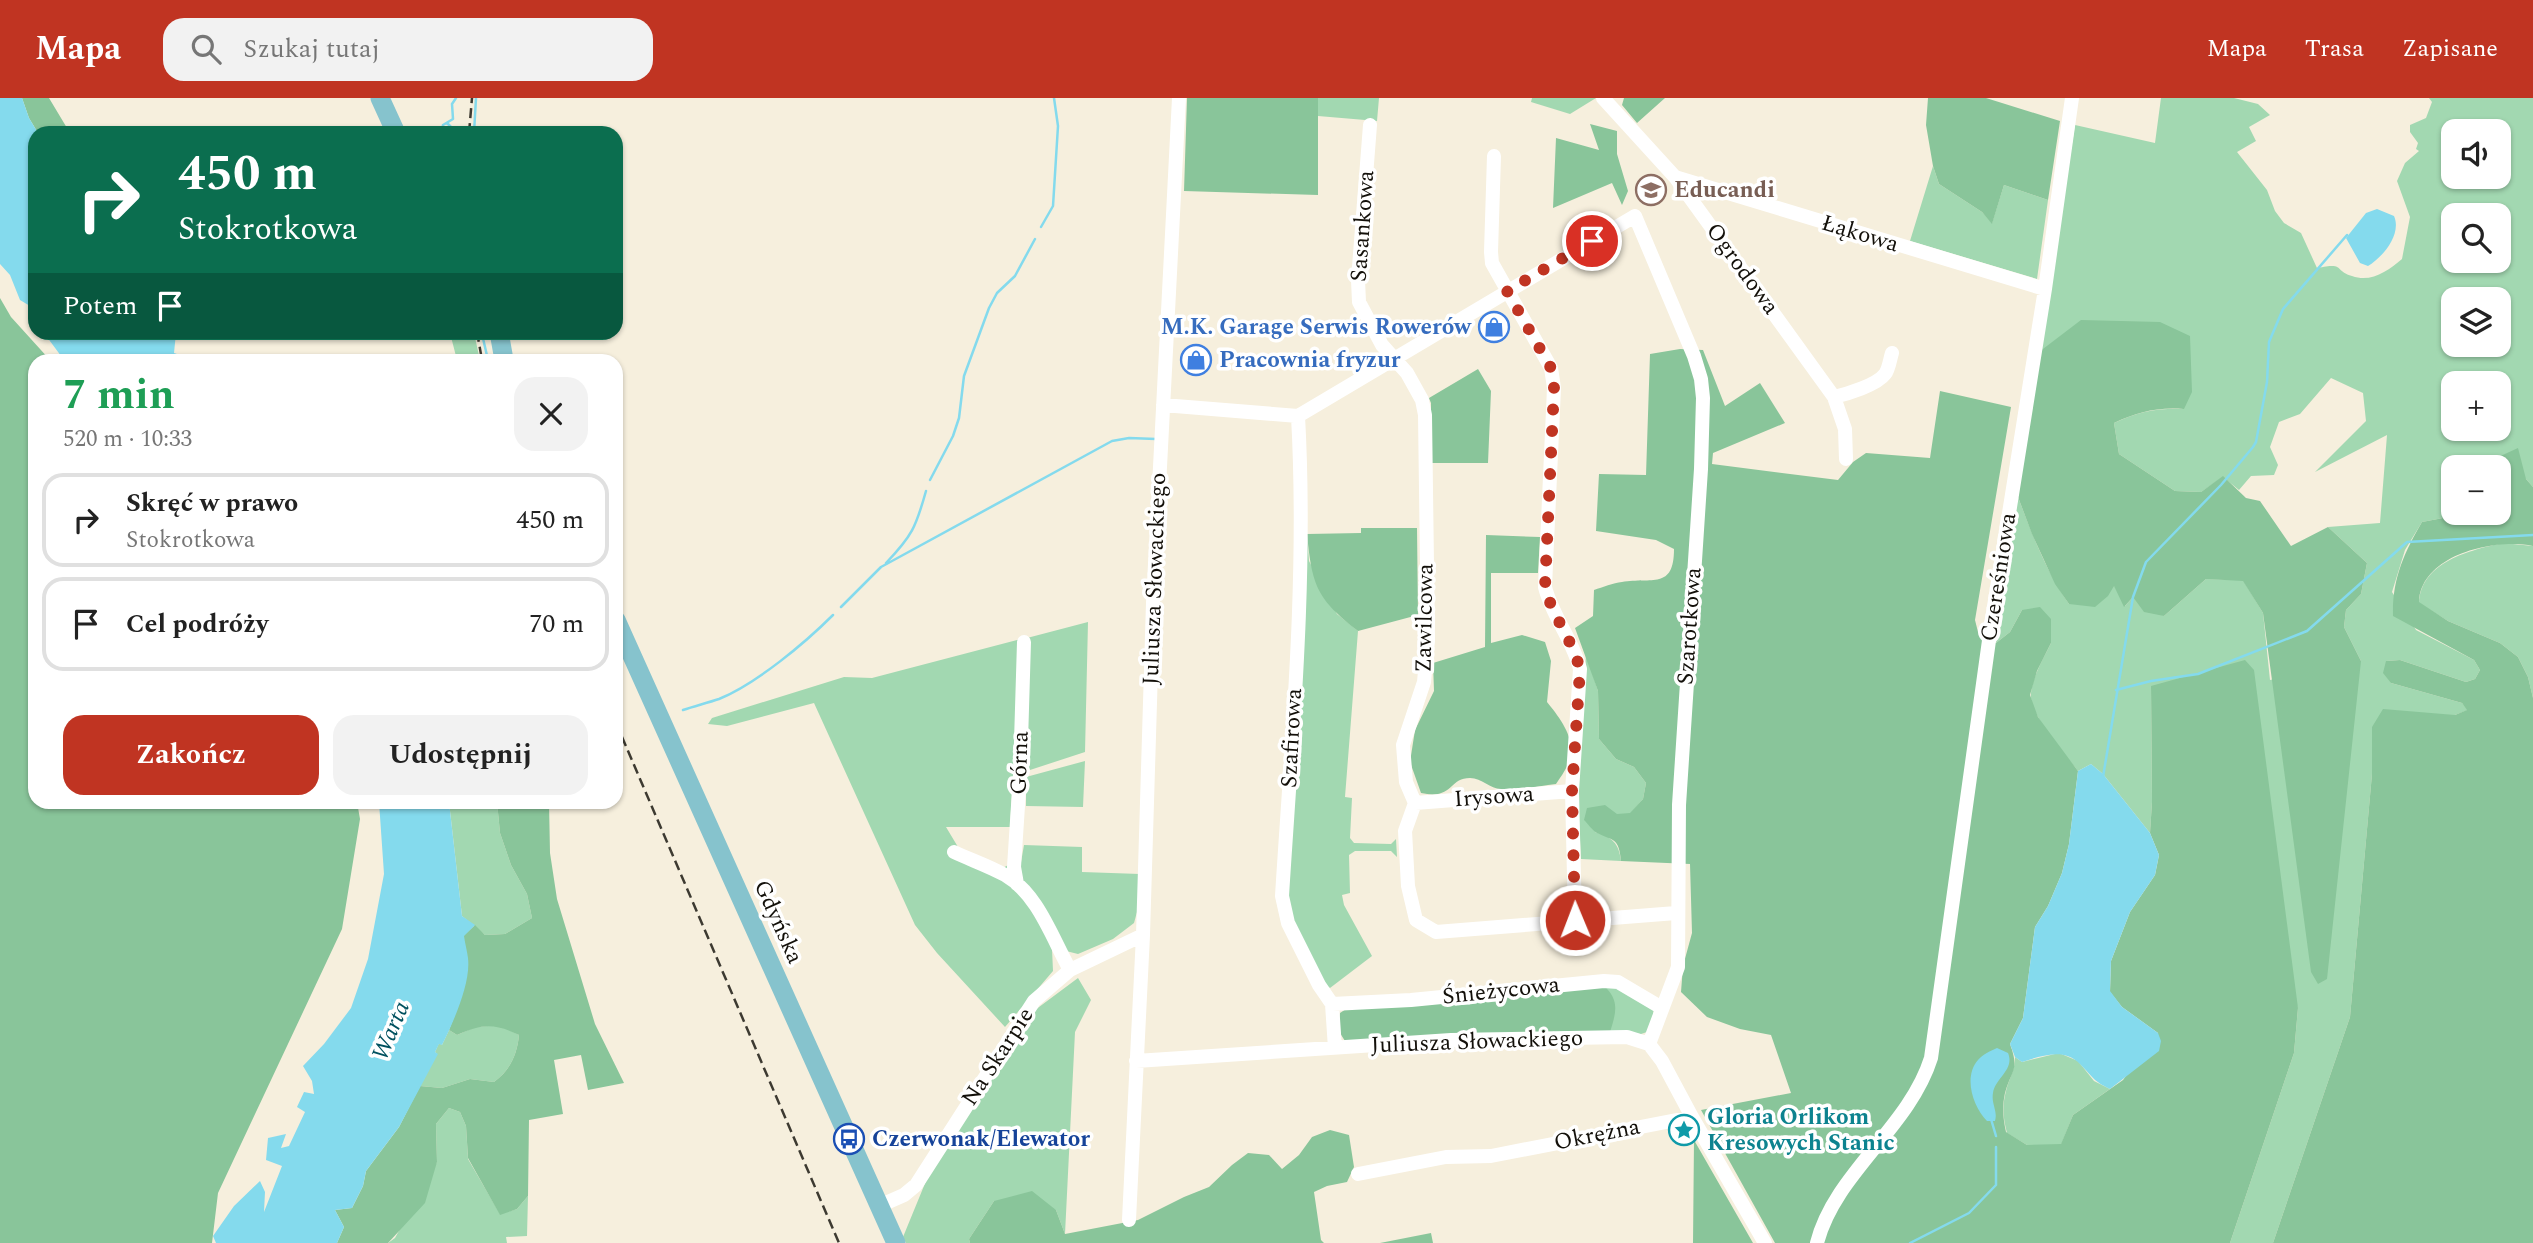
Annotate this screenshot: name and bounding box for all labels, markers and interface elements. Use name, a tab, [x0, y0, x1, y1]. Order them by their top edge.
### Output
search box	[163, 18, 653, 81]
text: Mapa	[35, 24, 121, 74]
text: Szukaj tutaj	[243, 29, 380, 69]
icon: search	[187, 30, 225, 68]
text: Mapa	[2207, 31, 2267, 67]
text: Trasa	[2305, 31, 2364, 67]
text: Zapisane	[2402, 31, 2498, 67]
map controls	[2441, 119, 2511, 525]
button: sound	[2441, 119, 2511, 189]
text: 450 m	[178, 137, 317, 212]
icon: right	[63, 154, 154, 245]
street label: Sasankowa	[1342, 169, 1384, 283]
school or university icon: Educandi	[1634, 173, 1668, 207]
place label: Educandi	[1674, 173, 1775, 208]
button: search	[2441, 203, 2511, 273]
text: Stokrotkowa	[178, 205, 357, 254]
street label: Łąkowa	[1817, 206, 1903, 262]
pin	[1562, 211, 1622, 271]
street label: Ogrodowa	[1697, 216, 1787, 322]
icon: arrive	[1573, 222, 1611, 260]
text: Potem	[63, 286, 137, 326]
icon: arrive	[151, 287, 189, 325]
button: layers	[2441, 287, 2511, 357]
place label: M.K. Garage Serwis Rowerów	[1161, 310, 1472, 345]
shop icon: M.K. Garage Serwis Rowerów	[1477, 310, 1511, 344]
shop icon: Pracownia fryzur	[1179, 343, 1213, 377]
place label: Pracownia fryzur	[1219, 343, 1401, 378]
text: 7 min	[63, 364, 175, 427]
button: +	[2441, 371, 2511, 441]
button: close	[514, 377, 588, 451]
text: 520 m · 10:33	[63, 422, 192, 457]
button: −	[2441, 455, 2511, 525]
street label: Juliusza Słowackiego	[1134, 472, 1176, 686]
text: Skręć w prawo	[126, 483, 298, 523]
text: 450 m	[516, 500, 584, 540]
icon: right	[67, 501, 105, 539]
street label: Czereśniowa	[1972, 510, 2026, 644]
text: Stokrotkowa	[126, 523, 255, 558]
street label: Zawilcowa	[1407, 563, 1443, 673]
street label: Szarotkowa	[1668, 566, 1712, 686]
text: Cel podróży	[126, 604, 268, 644]
text: 70 m	[529, 604, 584, 644]
icon: arrive	[67, 605, 105, 643]
street label: Szafirowa	[1272, 687, 1312, 789]
button: Zakończ	[63, 715, 319, 795]
button: Udostępnij	[333, 715, 588, 795]
street label: Górna	[1001, 731, 1039, 795]
street label: Irysowa	[1453, 777, 1535, 817]
street label: Gdyńska	[744, 874, 812, 970]
position arrow	[1538, 883, 1612, 957]
street label: Śnieżycowa	[1441, 967, 1561, 1015]
water label: Warta	[362, 996, 420, 1066]
street label: Na Skarpie	[953, 1001, 1043, 1113]
street label: Juliusza Słowackiego	[1370, 1021, 1584, 1063]
place label: Gloria Orlikom Kresowych Stanic	[1707, 1100, 1895, 1161]
street label: Okrężna	[1551, 1109, 1643, 1161]
place icon: Gloria Orlikom Kresowych Stanic	[1667, 1113, 1701, 1147]
bus stop icon: Czerwonak/Elewator	[832, 1122, 866, 1156]
place label: Czerwonak/Elewator	[872, 1122, 1090, 1157]

